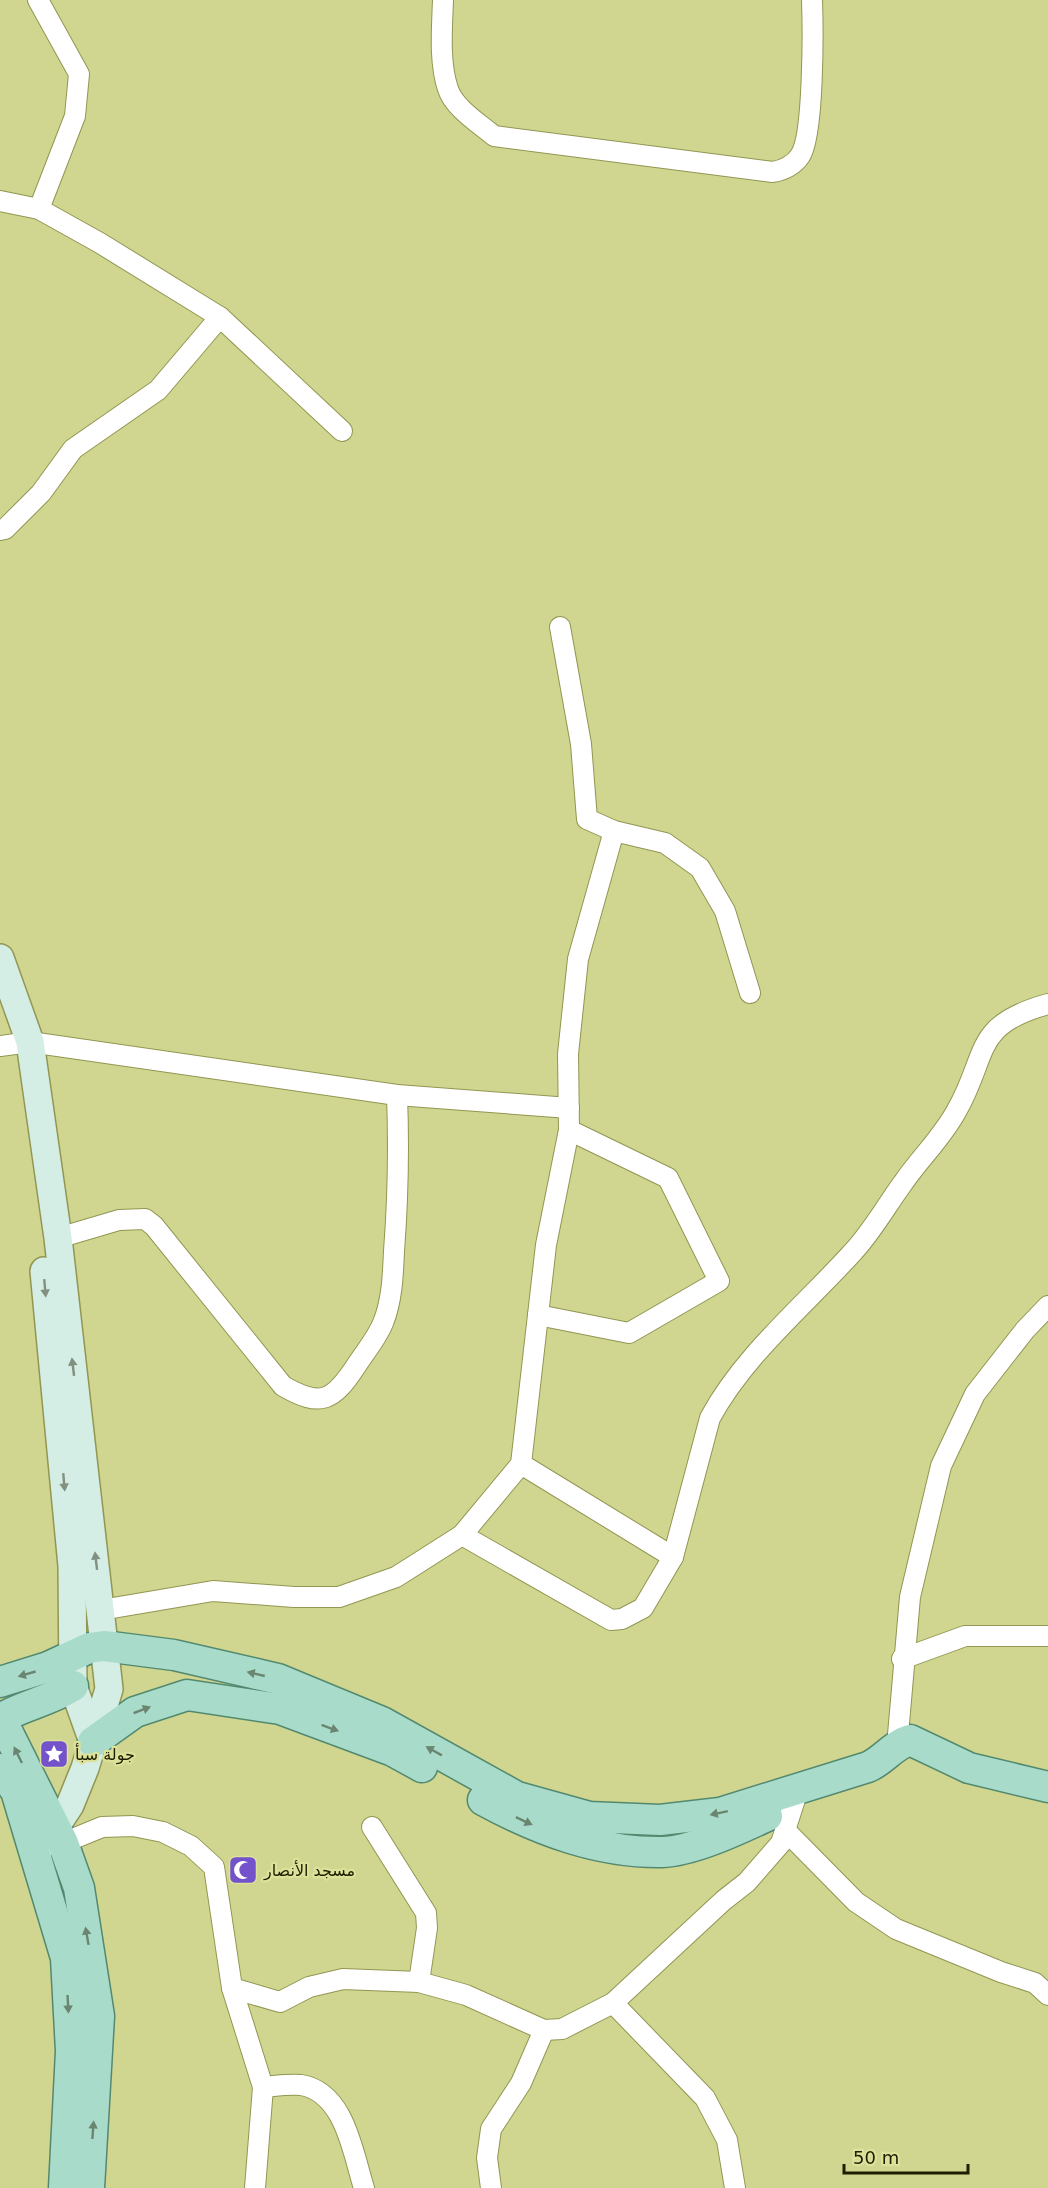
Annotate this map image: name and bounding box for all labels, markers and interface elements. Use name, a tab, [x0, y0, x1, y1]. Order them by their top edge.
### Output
one-way arrow	[40, 1278, 50, 1297]
one-way arrow	[68, 1357, 78, 1376]
one-way arrow	[59, 1472, 69, 1491]
one-way arrow	[91, 1551, 100, 1570]
one-way arrow	[246, 1669, 265, 1679]
one-way arrow	[18, 1670, 36, 1679]
one-way arrow	[133, 1705, 151, 1715]
one-way arrow	[321, 1723, 339, 1733]
place icon: جولة سبأ	[38, 1738, 70, 1770]
place label: جولة سبأ	[75, 1743, 135, 1765]
one-way arrow	[14, 1746, 23, 1763]
one-way arrow	[425, 1746, 442, 1756]
one-way arrow	[710, 1808, 728, 1818]
one-way arrow	[516, 1817, 533, 1826]
mosque icon: مسجد الأنصار	[227, 1854, 259, 1886]
place label: مسجد الأنصار	[263, 1860, 355, 1881]
one-way arrow	[82, 1926, 91, 1945]
one-way arrow	[64, 1994, 73, 2013]
one-way arrow	[89, 2120, 98, 2139]
scale bar	[844, 2137, 968, 2175]
text: 50 m	[853, 2147, 899, 2168]

